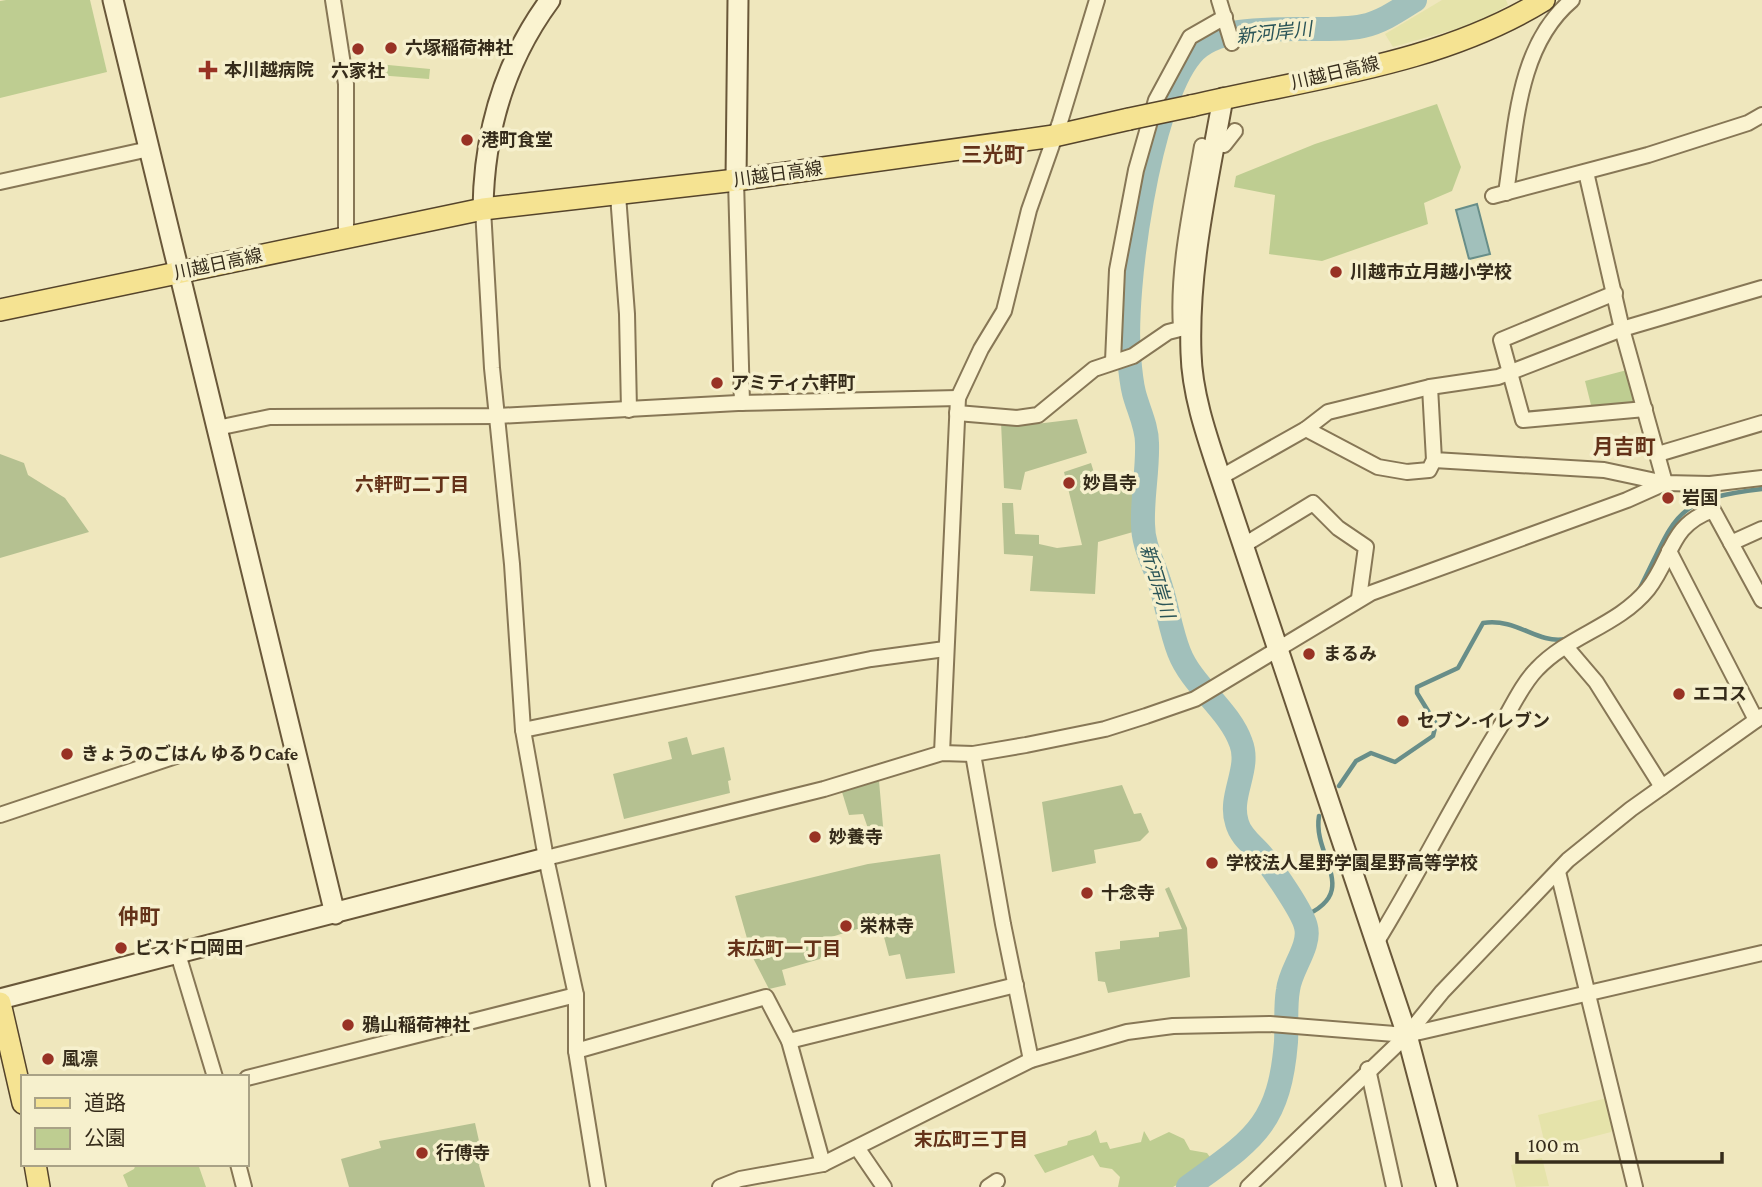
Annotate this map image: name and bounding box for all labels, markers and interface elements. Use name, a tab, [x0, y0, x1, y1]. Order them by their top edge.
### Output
water label: 新河岸川	[1235, 18, 1315, 47]
place label: 六塚稲荷神社	[405, 38, 513, 58]
marker: 六塚稲荷神社	[383, 40, 399, 56]
marker: 六家社	[350, 41, 366, 57]
street label: 川越日高線	[1289, 53, 1381, 93]
marker: 本川越病院	[198, 60, 218, 80]
place label: 本川越病院	[224, 60, 314, 80]
place label: 六家社	[331, 61, 385, 81]
place label: 港町食堂	[481, 130, 553, 150]
marker: 港町食堂	[459, 132, 475, 148]
district label: 三光町	[962, 143, 1025, 167]
street label: 川越日高線	[732, 158, 824, 190]
street label: 川越日高線	[172, 245, 264, 283]
place label: 川越市立月越小学校	[1350, 262, 1512, 282]
marker: 川越市立月越小学校	[1328, 264, 1344, 280]
place label: アミティ六軒町	[731, 373, 856, 393]
marker: アミティ六軒町	[709, 375, 725, 391]
district label: 月吉町	[1593, 435, 1656, 459]
place label: 妙昌寺	[1083, 473, 1137, 493]
district label: 六軒町二丁目	[355, 474, 469, 495]
marker: 妙昌寺	[1061, 475, 1077, 491]
place label: 岩国	[1682, 488, 1718, 508]
marker: 岩国	[1660, 490, 1676, 506]
water label: 新河岸川	[1136, 542, 1179, 622]
place label: まるみ	[1323, 644, 1377, 664]
marker: まるみ	[1301, 646, 1317, 662]
place label: エコス	[1693, 684, 1747, 704]
marker: エコス	[1671, 686, 1687, 702]
place label: セブン-イレブン	[1417, 711, 1550, 731]
marker: セブン-イレブン	[1395, 713, 1411, 729]
place label: きょうのごはん ゆるりCafe	[81, 744, 298, 764]
marker: きょうのごはん ゆるりCafe	[59, 746, 75, 762]
place label: 妙養寺	[829, 827, 883, 847]
marker: 妙養寺	[807, 829, 823, 845]
place label: 学校法人星野学園星野高等学校	[1226, 853, 1478, 873]
marker: 学校法人星野学園星野高等学校	[1204, 855, 1220, 871]
place label: 十念寺	[1101, 883, 1155, 903]
marker: 十念寺	[1079, 885, 1095, 901]
district label: 仲町	[118, 905, 160, 929]
place label: 栄林寺	[860, 916, 914, 936]
marker: 栄林寺	[838, 918, 854, 934]
place label: ビストロ岡田	[135, 938, 243, 958]
district label: 末広町一丁目	[727, 938, 841, 959]
marker: ビストロ岡田	[113, 940, 129, 956]
place label: 鴉山稲荷神社	[362, 1015, 470, 1035]
marker: 鴉山稲荷神社	[340, 1017, 356, 1033]
place label: 風凛	[62, 1049, 98, 1069]
marker: 風凛	[40, 1051, 56, 1067]
legend	[21, 1075, 248, 1166]
text: 道路	[84, 1091, 126, 1115]
scale bar	[1517, 1120, 1722, 1164]
text: 公園	[84, 1126, 126, 1150]
district label: 末広町三丁目	[914, 1129, 1028, 1150]
text: 100 m	[1528, 1133, 1580, 1157]
place label: 行傅寺	[436, 1142, 490, 1163]
marker: 行傅寺	[414, 1145, 430, 1161]

